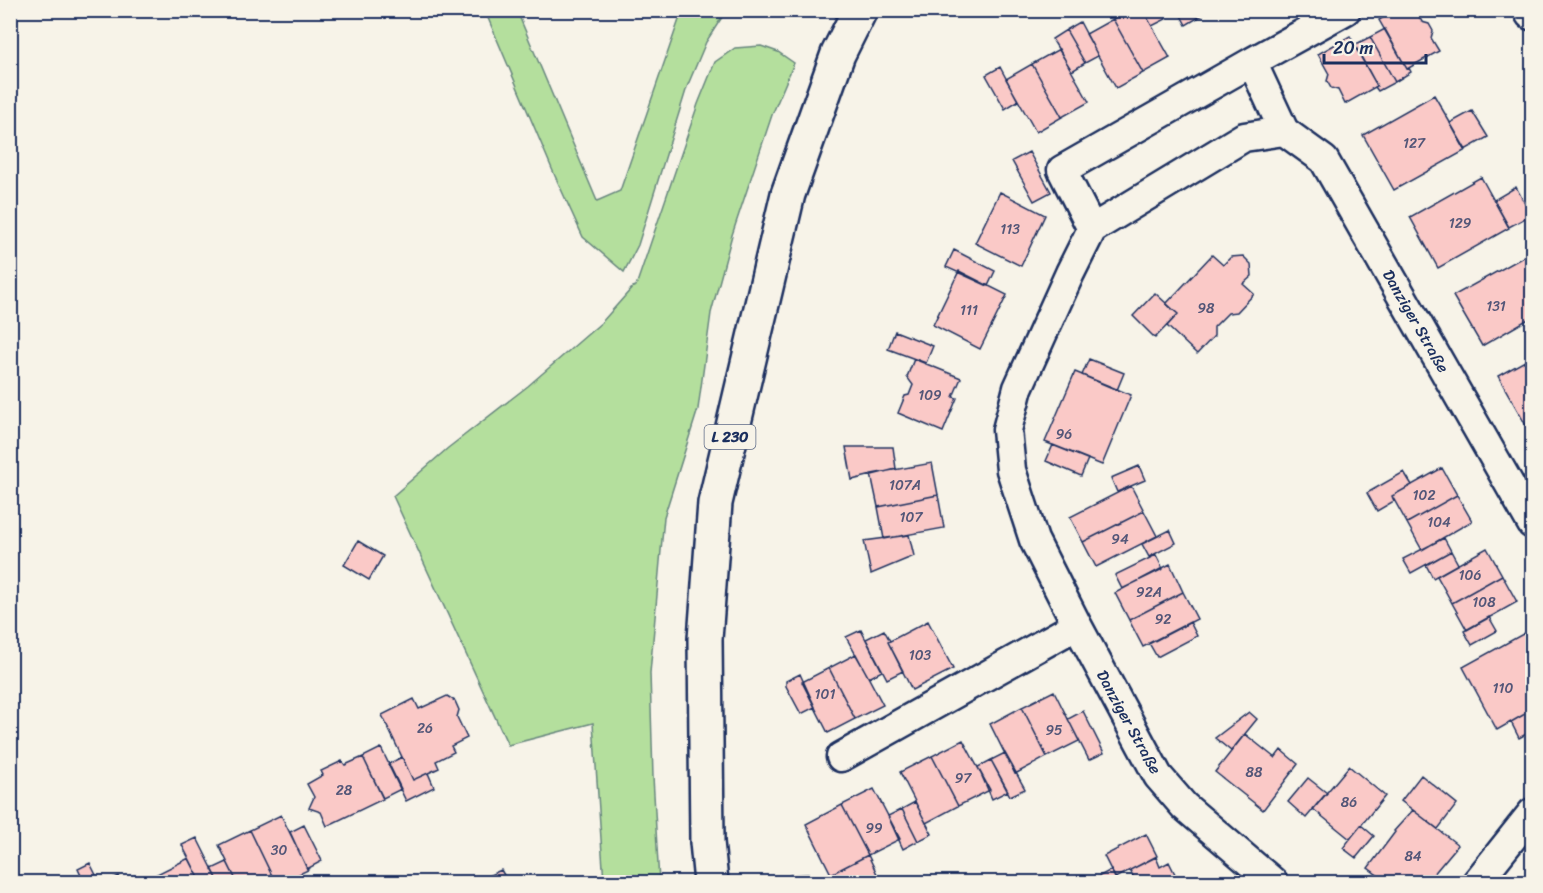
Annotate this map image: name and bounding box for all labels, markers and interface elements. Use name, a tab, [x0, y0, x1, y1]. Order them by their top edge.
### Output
scale bar	[1324, 27, 1426, 65]
text: 20 m	[1333, 32, 1373, 64]
house number: 127	[1403, 131, 1426, 156]
house number: 129	[1449, 211, 1472, 236]
house number: 113	[1000, 217, 1020, 242]
street label: Danziger Straße	[1375, 264, 1457, 378]
house number: 131	[1486, 294, 1506, 319]
house number: 98	[1197, 296, 1215, 321]
house number: 111	[960, 298, 978, 323]
house number: 109	[918, 383, 942, 408]
house number: 96	[1056, 422, 1072, 447]
road number: L 230	[704, 425, 756, 449]
house number: 107A	[889, 473, 921, 498]
house number: 102	[1413, 483, 1435, 508]
house number: 107	[900, 505, 923, 530]
house number: 104	[1427, 510, 1451, 535]
house number: 94	[1111, 527, 1129, 552]
house number: 106	[1459, 563, 1481, 588]
house number: 92A	[1136, 580, 1162, 605]
house number: 108	[1472, 590, 1496, 615]
house number: 92	[1155, 607, 1171, 632]
house number: 103	[909, 643, 932, 668]
street label: Danziger Straße	[1088, 664, 1170, 780]
house number: 110	[1493, 676, 1514, 701]
house number: 101	[815, 682, 835, 707]
house number: 26	[417, 716, 433, 741]
house number: 95	[1045, 718, 1063, 743]
house number: 88	[1246, 760, 1263, 785]
house number: 97	[955, 766, 972, 791]
house number: 28	[336, 778, 353, 803]
house number: 86	[1341, 790, 1357, 815]
house number: 99	[865, 816, 883, 841]
house number: 30	[271, 838, 287, 863]
house number: 84	[1404, 844, 1422, 869]

